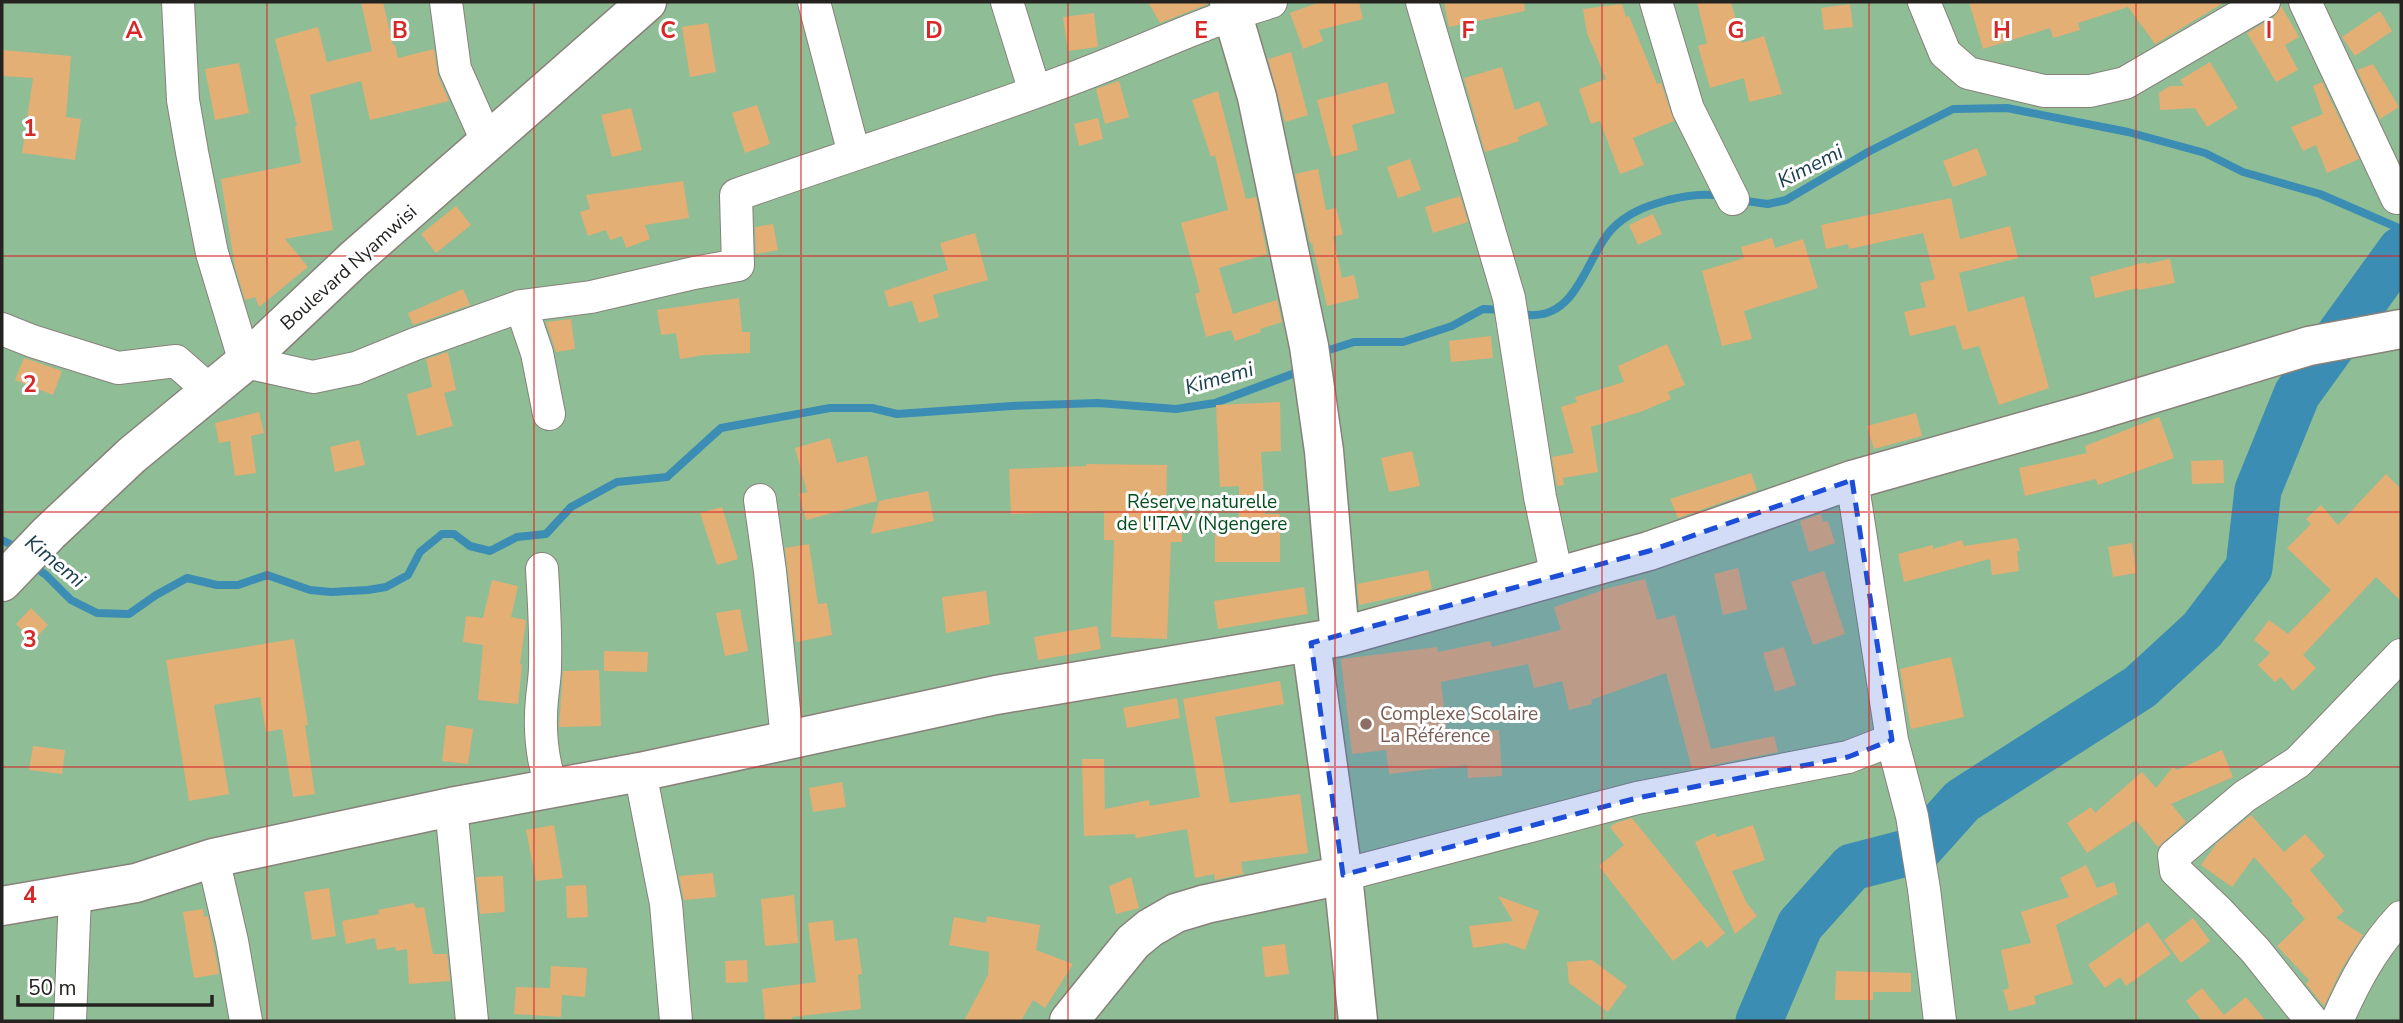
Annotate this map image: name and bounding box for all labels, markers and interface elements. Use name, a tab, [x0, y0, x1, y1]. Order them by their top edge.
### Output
text: A	[125, 15, 143, 46]
text: B	[392, 15, 408, 46]
text: C	[660, 15, 676, 46]
text: D	[925, 15, 943, 46]
text: E	[1194, 15, 1208, 46]
text: F	[1462, 15, 1475, 46]
text: G	[1728, 15, 1744, 46]
text: H	[1993, 15, 2011, 46]
text: I	[2266, 15, 2272, 46]
text: 1	[23, 113, 37, 144]
water label: Kimemi	[1772, 137, 1849, 194]
street label: Boulevard Nyamwisi	[275, 199, 423, 336]
water label: Kimemi	[1181, 355, 1258, 401]
text: 2	[23, 369, 37, 400]
park label: Réserve naturelle de l'ITAV (Ngengere	[1117, 489, 1287, 537]
water label: Kimemi	[19, 528, 92, 595]
text: 3	[23, 624, 37, 655]
place label: Complexe Scolaire La Référence	[1380, 701, 1538, 749]
marker: Complexe Scolaire La Référence	[1358, 716, 1374, 732]
text: 4	[23, 880, 37, 911]
scale bar	[18, 964, 212, 1008]
text: 50 m	[28, 974, 77, 1002]

